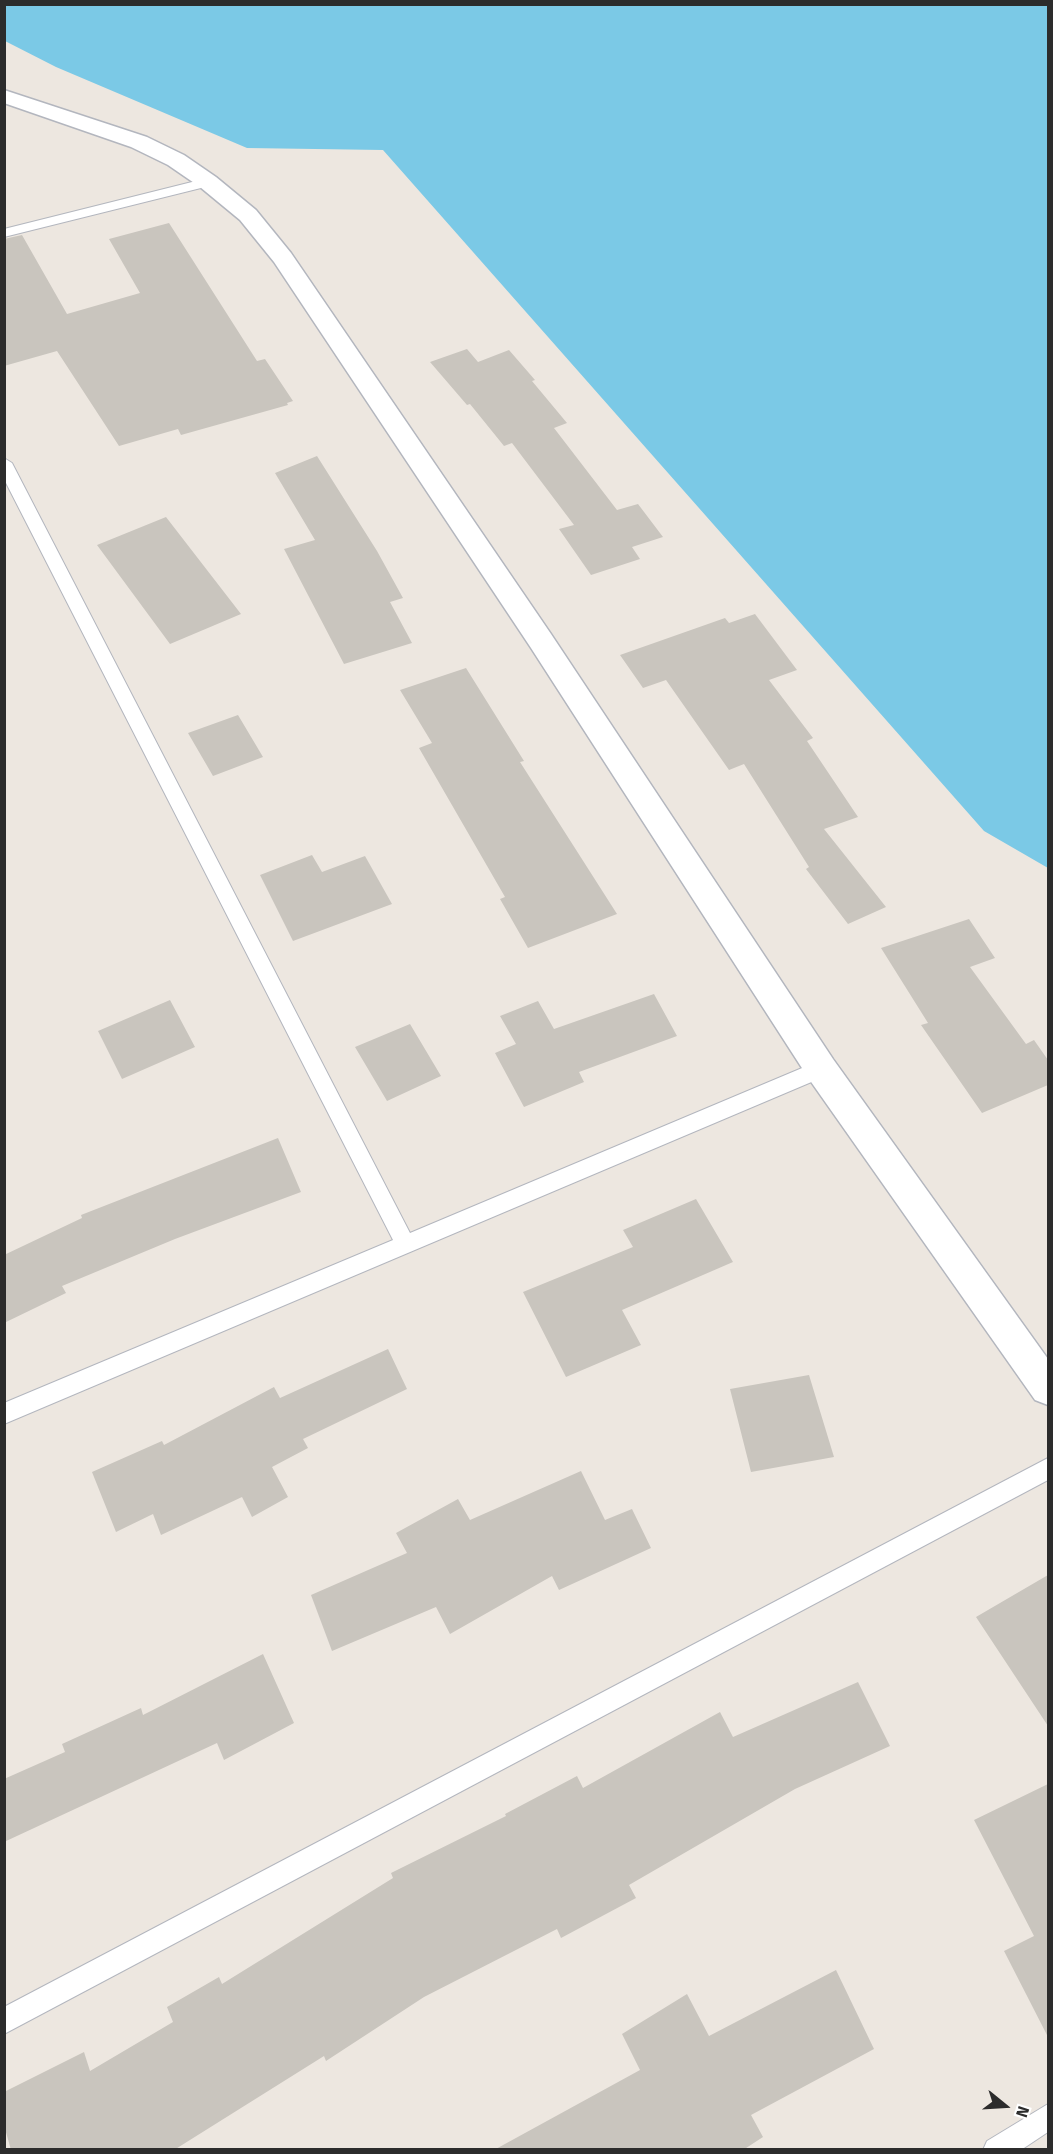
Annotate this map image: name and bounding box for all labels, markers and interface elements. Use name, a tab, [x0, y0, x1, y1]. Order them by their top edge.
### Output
north arrow	[975, 2076, 1035, 2136]
text: N	[1012, 2104, 1033, 2120]

